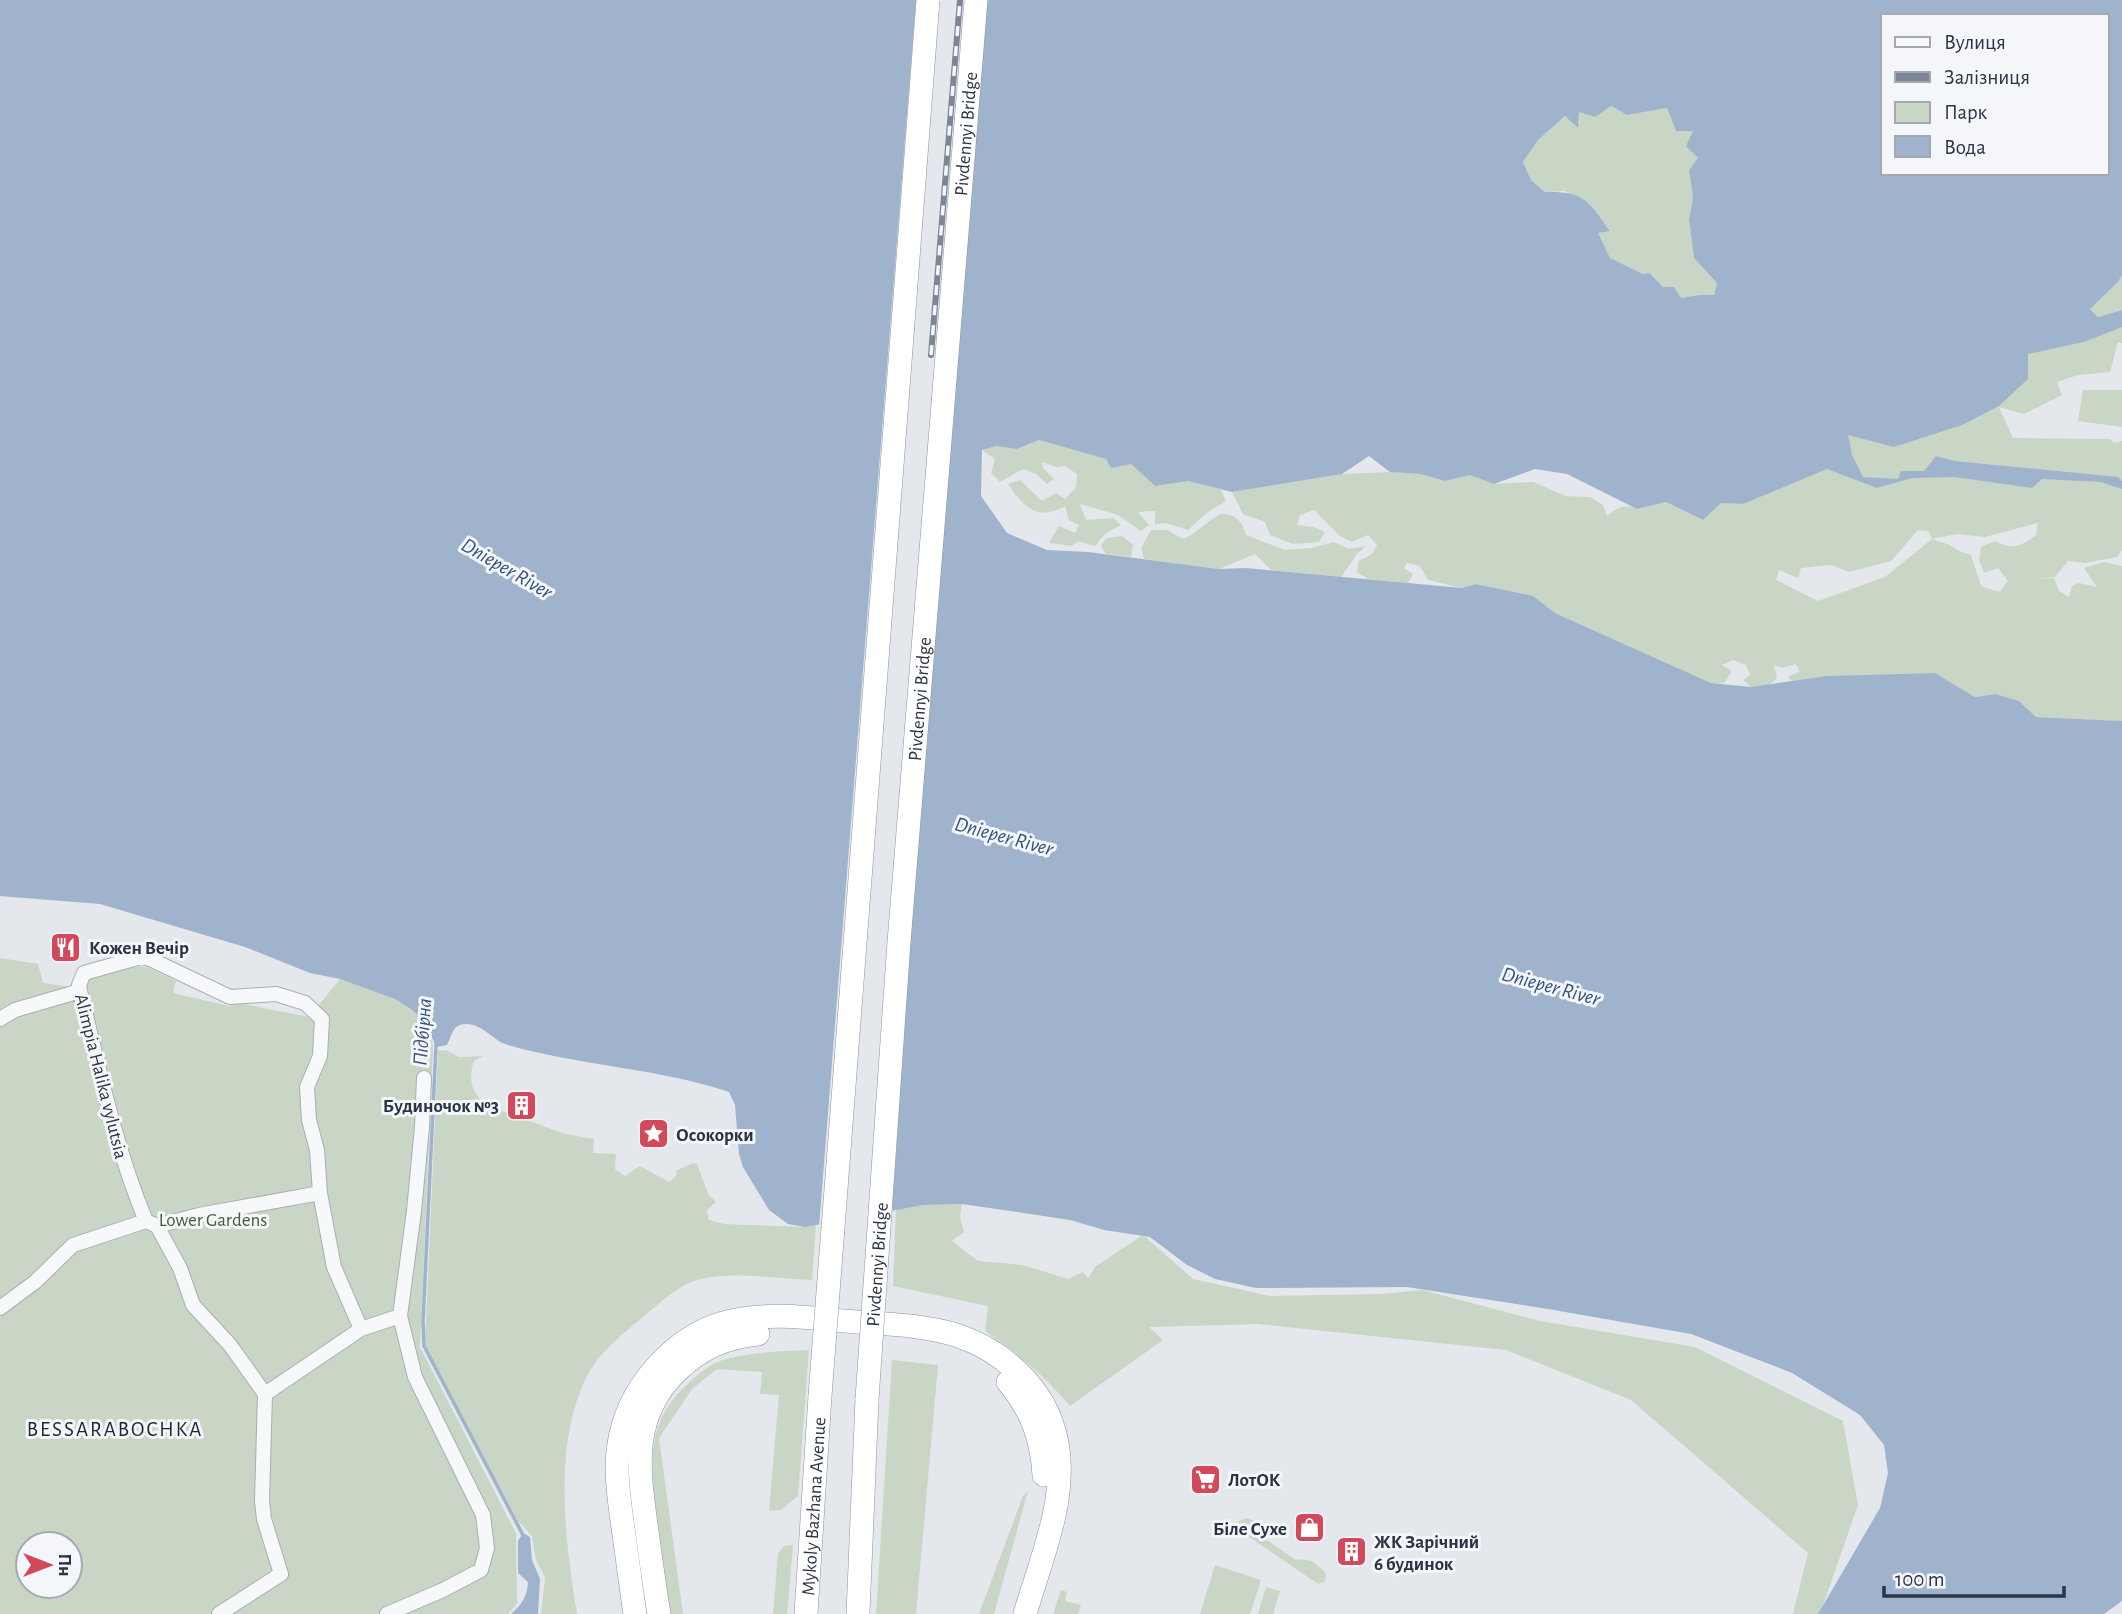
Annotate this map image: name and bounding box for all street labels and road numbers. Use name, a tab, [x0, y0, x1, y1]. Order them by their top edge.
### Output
street label: Pivdennyi Bridge	[952, 71, 981, 197]
street label: Pivdennyi Bridge	[906, 636, 935, 762]
street label: Alimpia Halika vylutsia	[71, 992, 130, 1161]
street label: Pivdennyi Bridge	[864, 1202, 892, 1327]
street label: Mykoly Bazhana Avenue	[799, 1416, 830, 1596]

